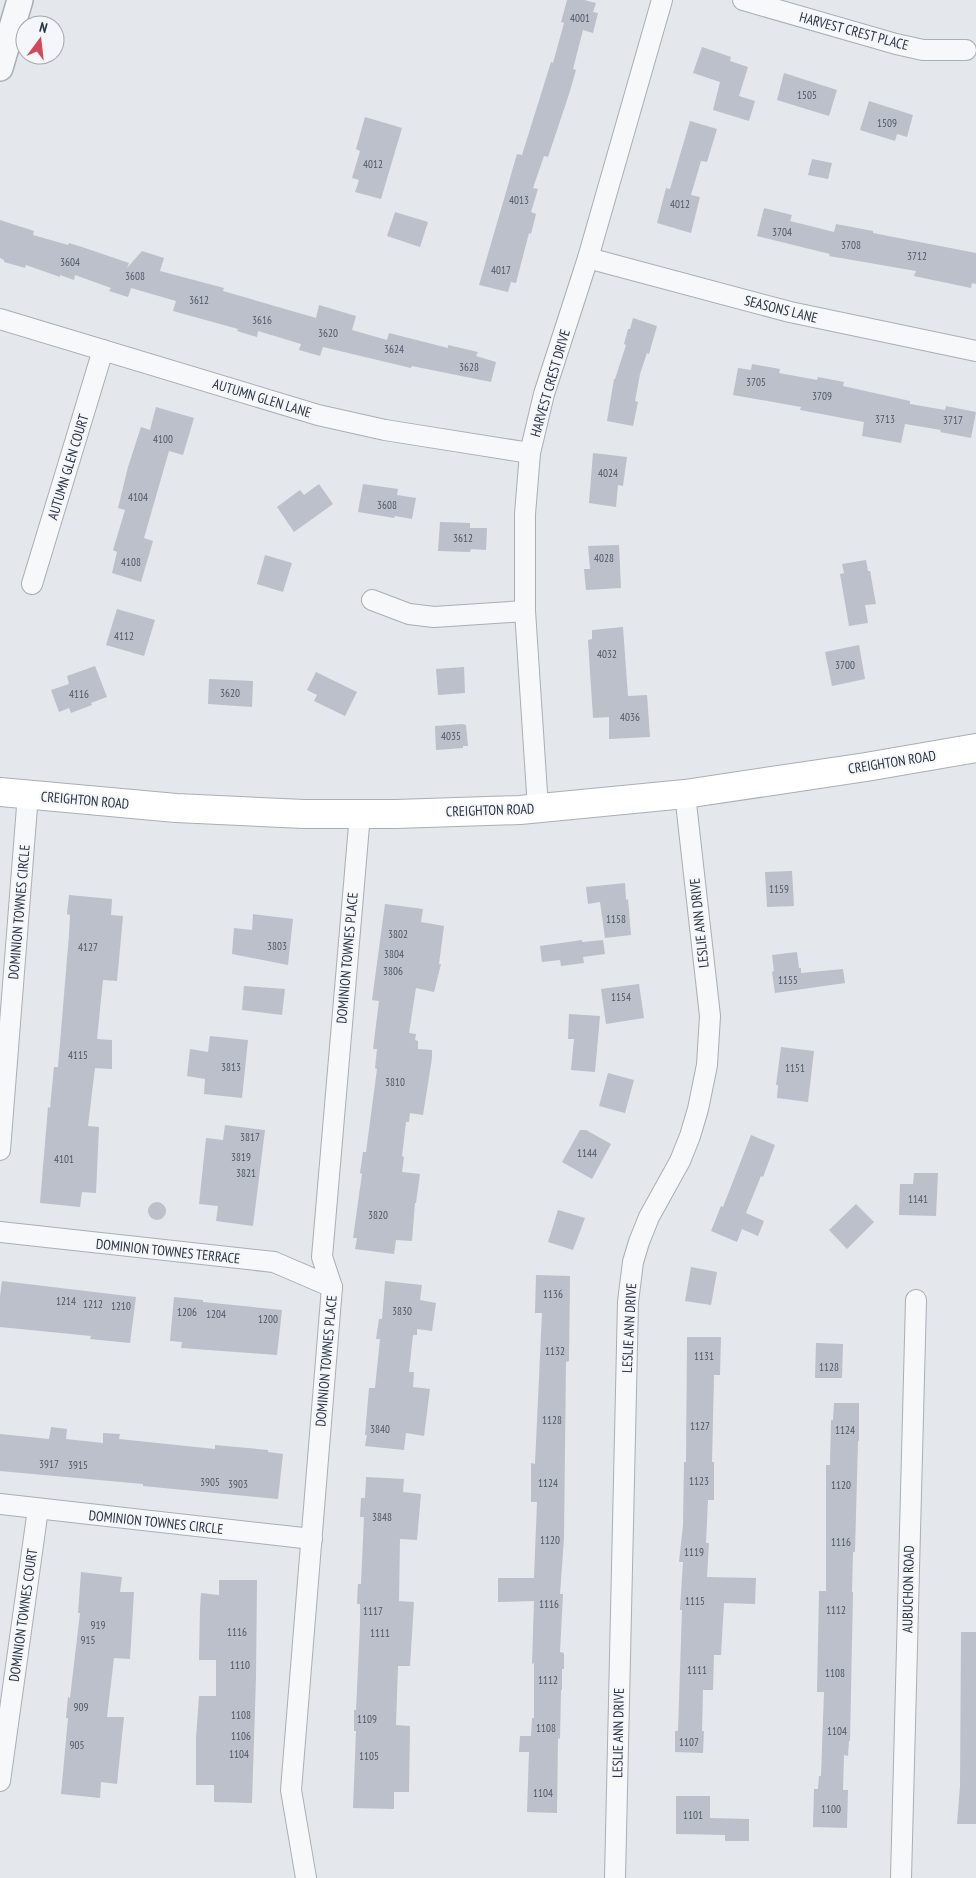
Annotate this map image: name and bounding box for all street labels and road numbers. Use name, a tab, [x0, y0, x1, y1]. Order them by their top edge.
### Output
street label: HARVEST CREST PLACE	[797, 8, 911, 54]
street label: SEASONS LANE	[743, 291, 819, 327]
street label: HARVEST CREST DRIVE	[526, 327, 574, 439]
street label: AUTUMN GLEN LANE	[211, 374, 313, 422]
street label: AUTUMN GLEN COURT	[43, 411, 93, 522]
street label: CREIGHTON ROAD	[847, 746, 937, 778]
street label: CREIGHTON ROAD	[40, 787, 130, 813]
street label: CREIGHTON ROAD	[446, 799, 534, 821]
street label: DOMINION TOWNES CIRCLE	[4, 844, 34, 980]
street label: LESLIE ANN DRIVE	[685, 877, 713, 969]
street label: DOMINION TOWNES PLACE	[332, 892, 362, 1024]
street label: DOMINION TOWNES TERRACE	[95, 1234, 241, 1268]
street label: LESLIE ANN DRIVE	[618, 1283, 640, 1373]
street label: DOMINION TOWNES PLACE	[311, 1295, 341, 1427]
street label: DOMINION TOWNES CIRCLE	[88, 1506, 224, 1538]
street label: AUBUCHON ROAD	[898, 1545, 918, 1633]
street label: DOMINION TOWNES COURT	[5, 1547, 41, 1683]
street label: LESLIE ANN DRIVE	[608, 1688, 628, 1778]

